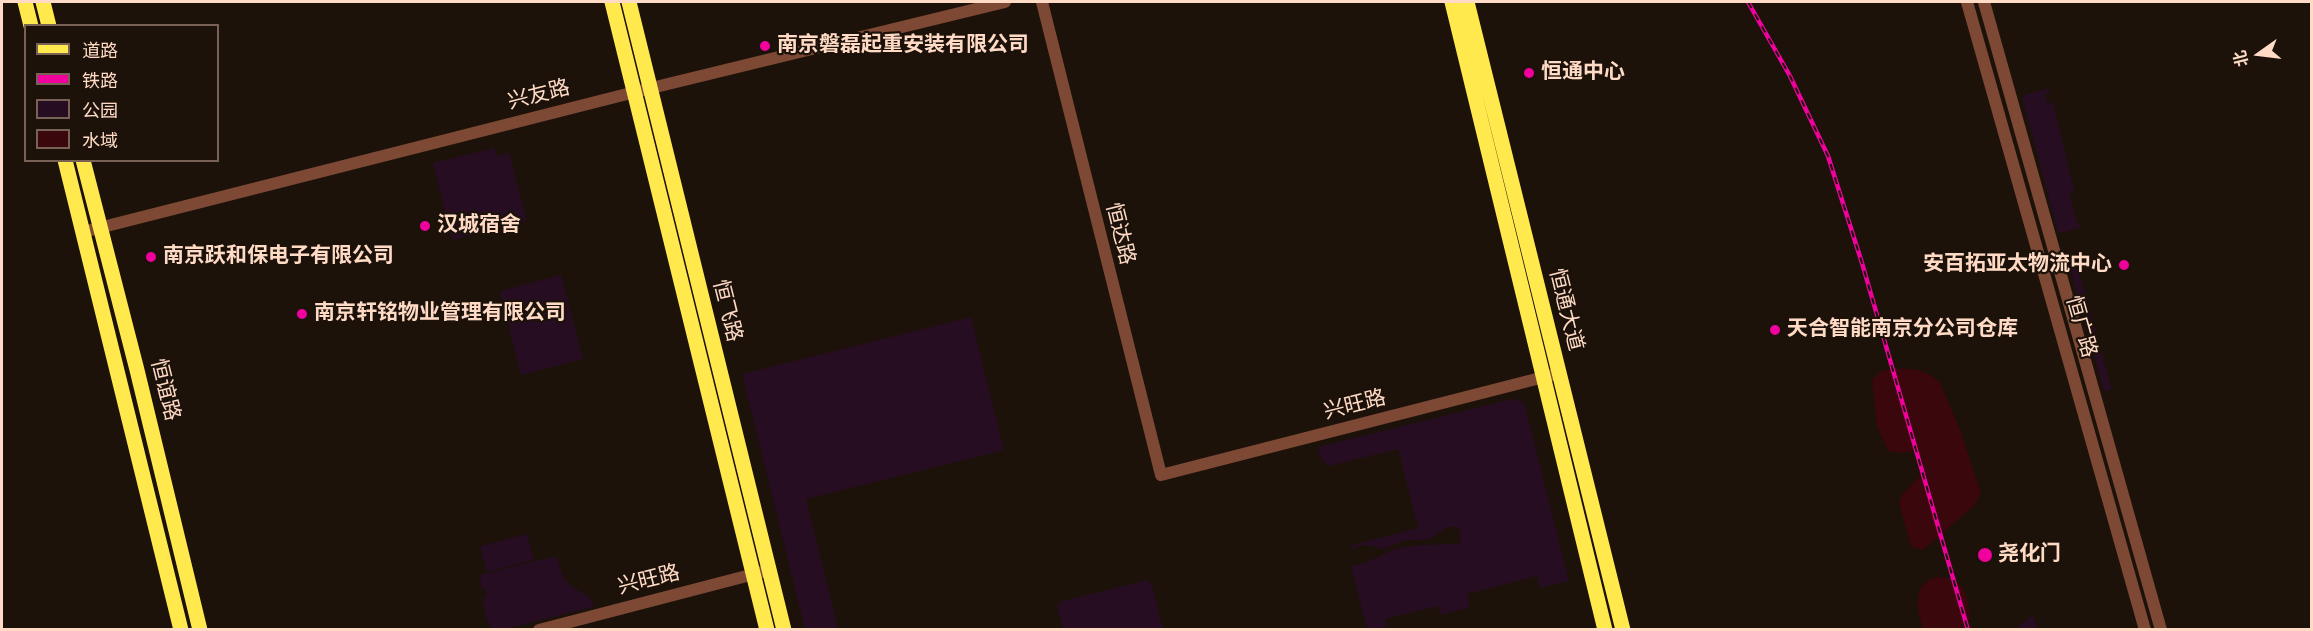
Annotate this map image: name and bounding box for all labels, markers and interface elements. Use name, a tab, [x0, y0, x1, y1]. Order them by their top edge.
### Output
legend	[24, 24, 219, 162]
north arrow	[2229, 24, 2289, 84]
place label: 南京磐磊起重安装有限公司	[777, 33, 1029, 59]
text: 道路	[82, 39, 118, 63]
marker: 南京磐磊起重安装有限公司	[758, 39, 772, 53]
text: 北	[2229, 48, 2254, 69]
place label: 恒通中心	[1541, 60, 1625, 86]
marker: 恒通中心	[1522, 66, 1536, 80]
text: 铁路	[82, 69, 118, 93]
street label: 兴友路	[505, 76, 573, 116]
text: 公园	[82, 99, 118, 123]
text: 水域	[82, 129, 118, 153]
street label: 恒达路	[1099, 200, 1139, 268]
place label: 汉城宿舍	[437, 213, 521, 239]
marker: 汉城宿舍	[418, 219, 432, 233]
place label: 南京跃和保电子有限公司	[163, 244, 394, 270]
marker: 南京跃和保电子有限公司	[144, 250, 158, 264]
place label: 安百拓亚太物流中心	[1923, 252, 2112, 278]
marker: 安百拓亚太物流中心	[2117, 258, 2131, 272]
street label: 恒通大道	[1543, 266, 1587, 354]
street label: 恒飞路	[706, 277, 746, 345]
street label: 恒广路	[2059, 293, 2101, 361]
place label: 南京轩铭物业管理有限公司	[314, 301, 566, 327]
marker: 南京轩铭物业管理有限公司	[295, 307, 309, 321]
place label: 天合智能南京分公司仓库	[1787, 317, 2018, 343]
marker: 天合智能南京分公司仓库	[1768, 323, 1782, 337]
street label: 恒谊路	[144, 356, 184, 424]
street label: 兴旺路	[1321, 386, 1389, 426]
place label: 尧化门	[1998, 542, 2061, 568]
marker: 尧化门	[1976, 546, 1994, 564]
street label: 兴旺路	[615, 561, 683, 601]

